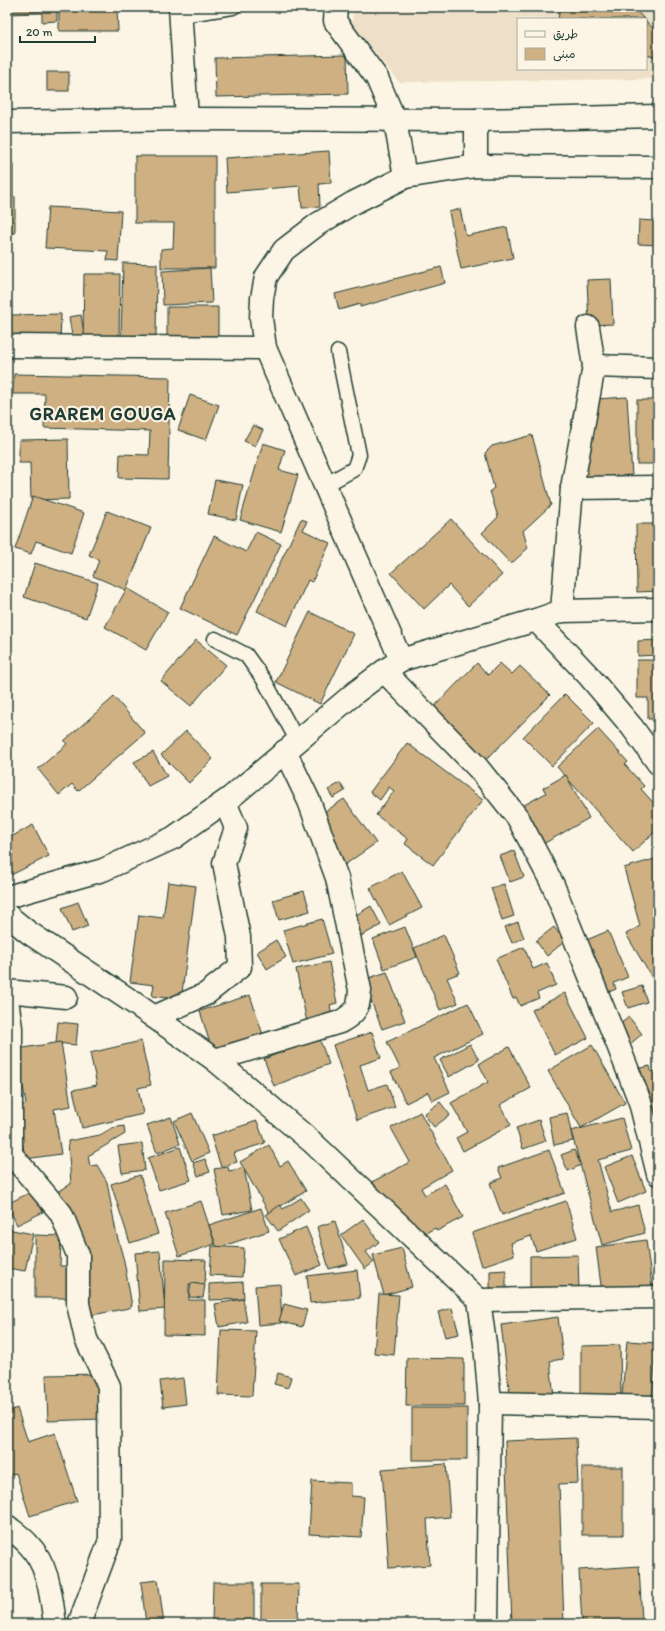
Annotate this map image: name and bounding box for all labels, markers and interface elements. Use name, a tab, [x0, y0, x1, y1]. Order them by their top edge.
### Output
scale bar	[20, 18, 95, 44]
legend	[517, 18, 647, 70]
text: 20 m	[26, 25, 53, 39]
text: طريق	[553, 27, 578, 41]
text: مبنى	[553, 47, 576, 62]
district label: GRAREM GOUGA	[29, 403, 177, 425]

